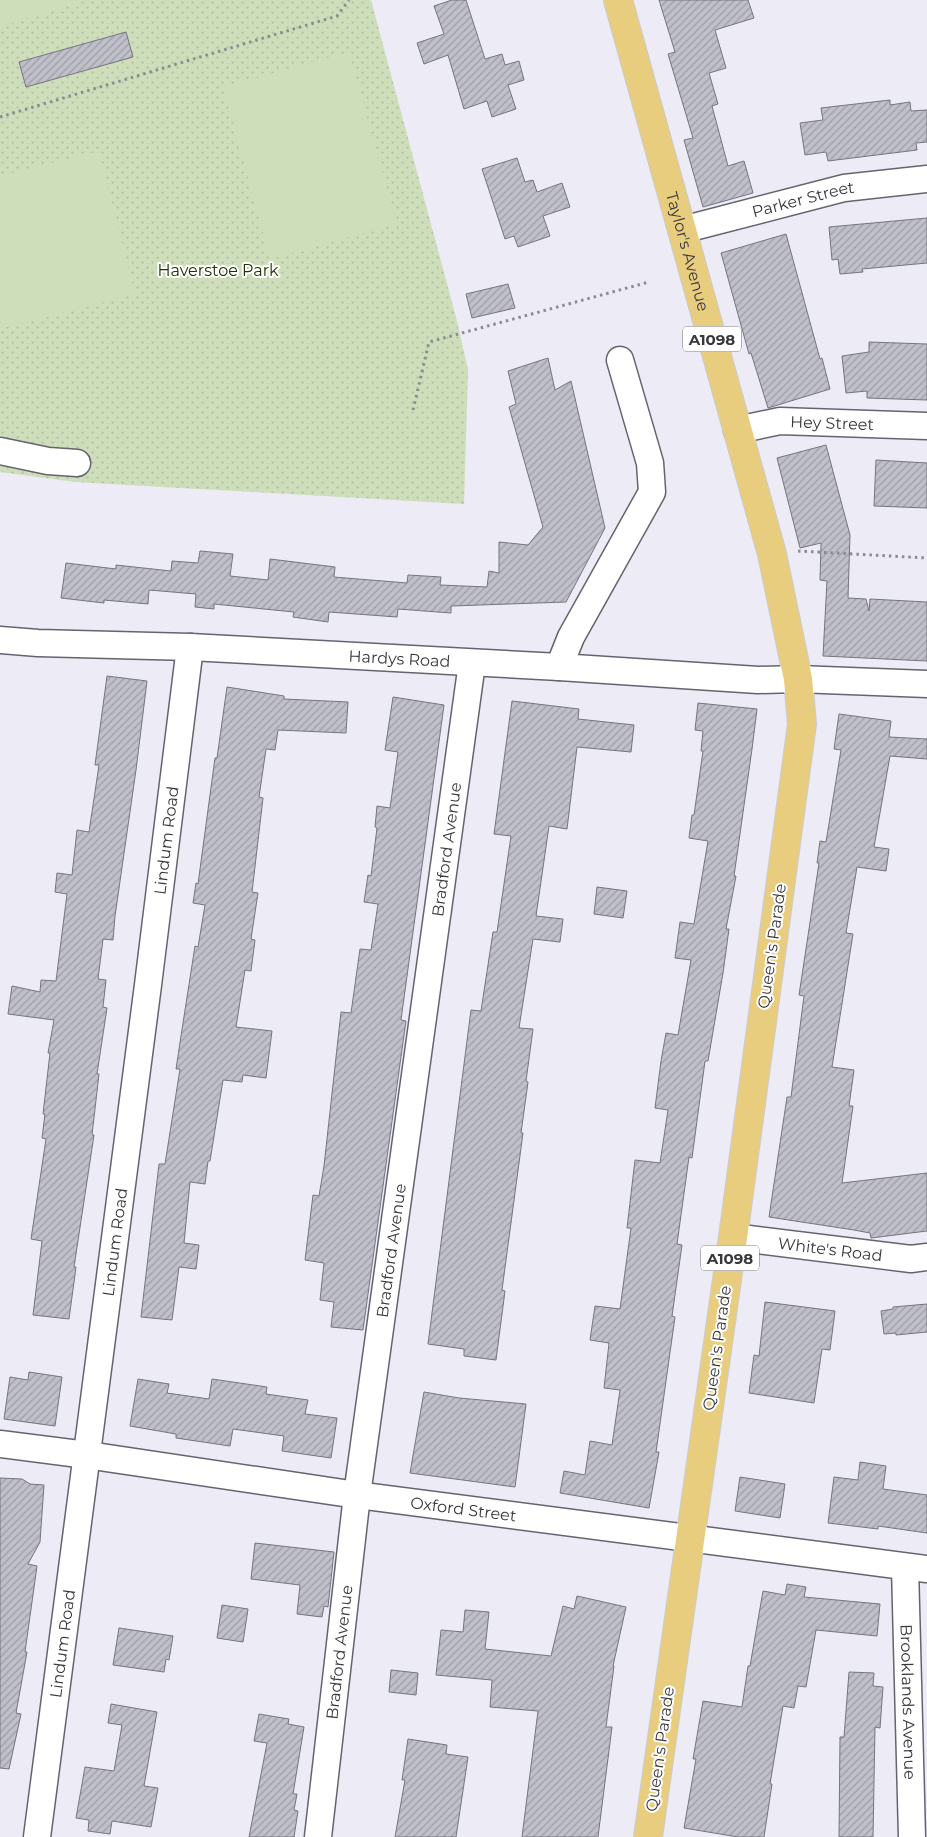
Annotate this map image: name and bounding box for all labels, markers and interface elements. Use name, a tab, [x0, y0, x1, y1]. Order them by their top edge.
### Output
street label: Parker Street	[750, 177, 856, 221]
street label: Taylor's Avenue	[662, 190, 714, 313]
park label: Haverstoe Park	[157, 261, 279, 280]
road number: A1098	[683, 326, 741, 352]
street label: Hey Street	[790, 412, 875, 434]
street label: Hardys Road	[348, 646, 451, 671]
street label: Bradford Avenue	[428, 781, 465, 918]
street label: Lindum Road	[150, 785, 182, 896]
street label: Queen's Parade	[754, 882, 790, 1010]
street label: Bradford Avenue	[372, 1182, 409, 1319]
street label: Lindum Road	[98, 1187, 131, 1297]
street label: White's Road	[777, 1233, 884, 1265]
road number: A1098	[701, 1246, 759, 1270]
street label: Queen's Parade	[699, 1284, 735, 1412]
street label: Oxford Street	[409, 1493, 518, 1525]
street label: Bradford Avenue	[322, 1584, 356, 1720]
street label: Lindum Road	[46, 1588, 79, 1699]
street label: Brooklands Avenue	[897, 1624, 920, 1780]
street label: Queen's Parade	[642, 1685, 678, 1813]

